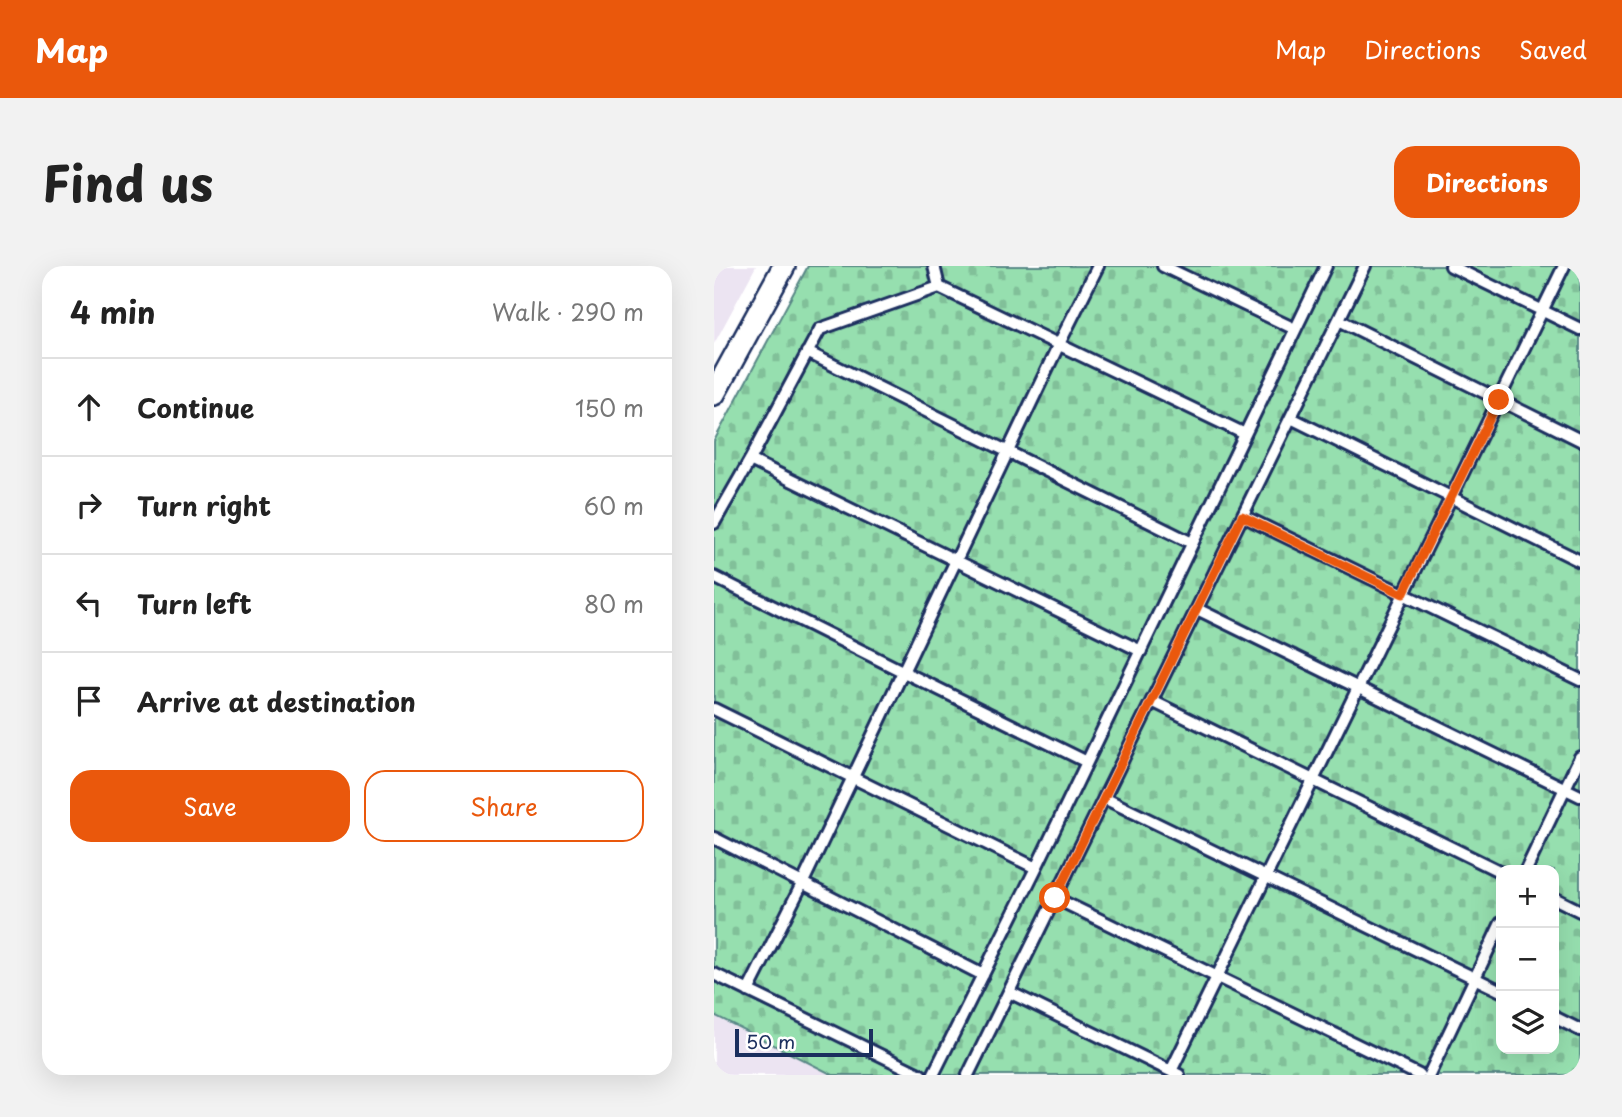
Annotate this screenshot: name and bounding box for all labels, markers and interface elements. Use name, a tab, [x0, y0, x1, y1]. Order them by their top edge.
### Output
text: Map	[35, 24, 108, 74]
text: Map	[1275, 31, 1326, 67]
text: Directions	[1364, 31, 1481, 67]
text: Saved	[1519, 31, 1587, 67]
text: Find us	[42, 145, 213, 219]
button: Directions	[1394, 146, 1580, 218]
text: 4 min	[70, 289, 156, 334]
text: Walk · 290 m	[492, 294, 644, 329]
route end	[1483, 384, 1514, 415]
icon: ahead	[70, 388, 108, 426]
text: Continue	[137, 388, 254, 427]
text: 150 m	[575, 390, 644, 425]
icon: right	[70, 486, 108, 524]
text: Turn right	[137, 486, 271, 525]
text: 60 m	[584, 488, 644, 523]
icon: left	[70, 584, 108, 622]
text: Turn left	[137, 584, 252, 623]
text: 80 m	[584, 586, 644, 621]
icon: arrive	[70, 682, 108, 720]
text: Arrive at destination	[137, 682, 416, 721]
button: Save	[70, 770, 350, 842]
button: Share	[364, 770, 644, 842]
map controls	[1496, 865, 1559, 1054]
button: +	[1496, 865, 1559, 928]
route start	[1039, 882, 1070, 913]
button: −	[1496, 928, 1559, 991]
button: layers	[1496, 991, 1559, 1054]
scale bar	[735, 1026, 873, 1058]
text: 50 m	[746, 1027, 795, 1055]

